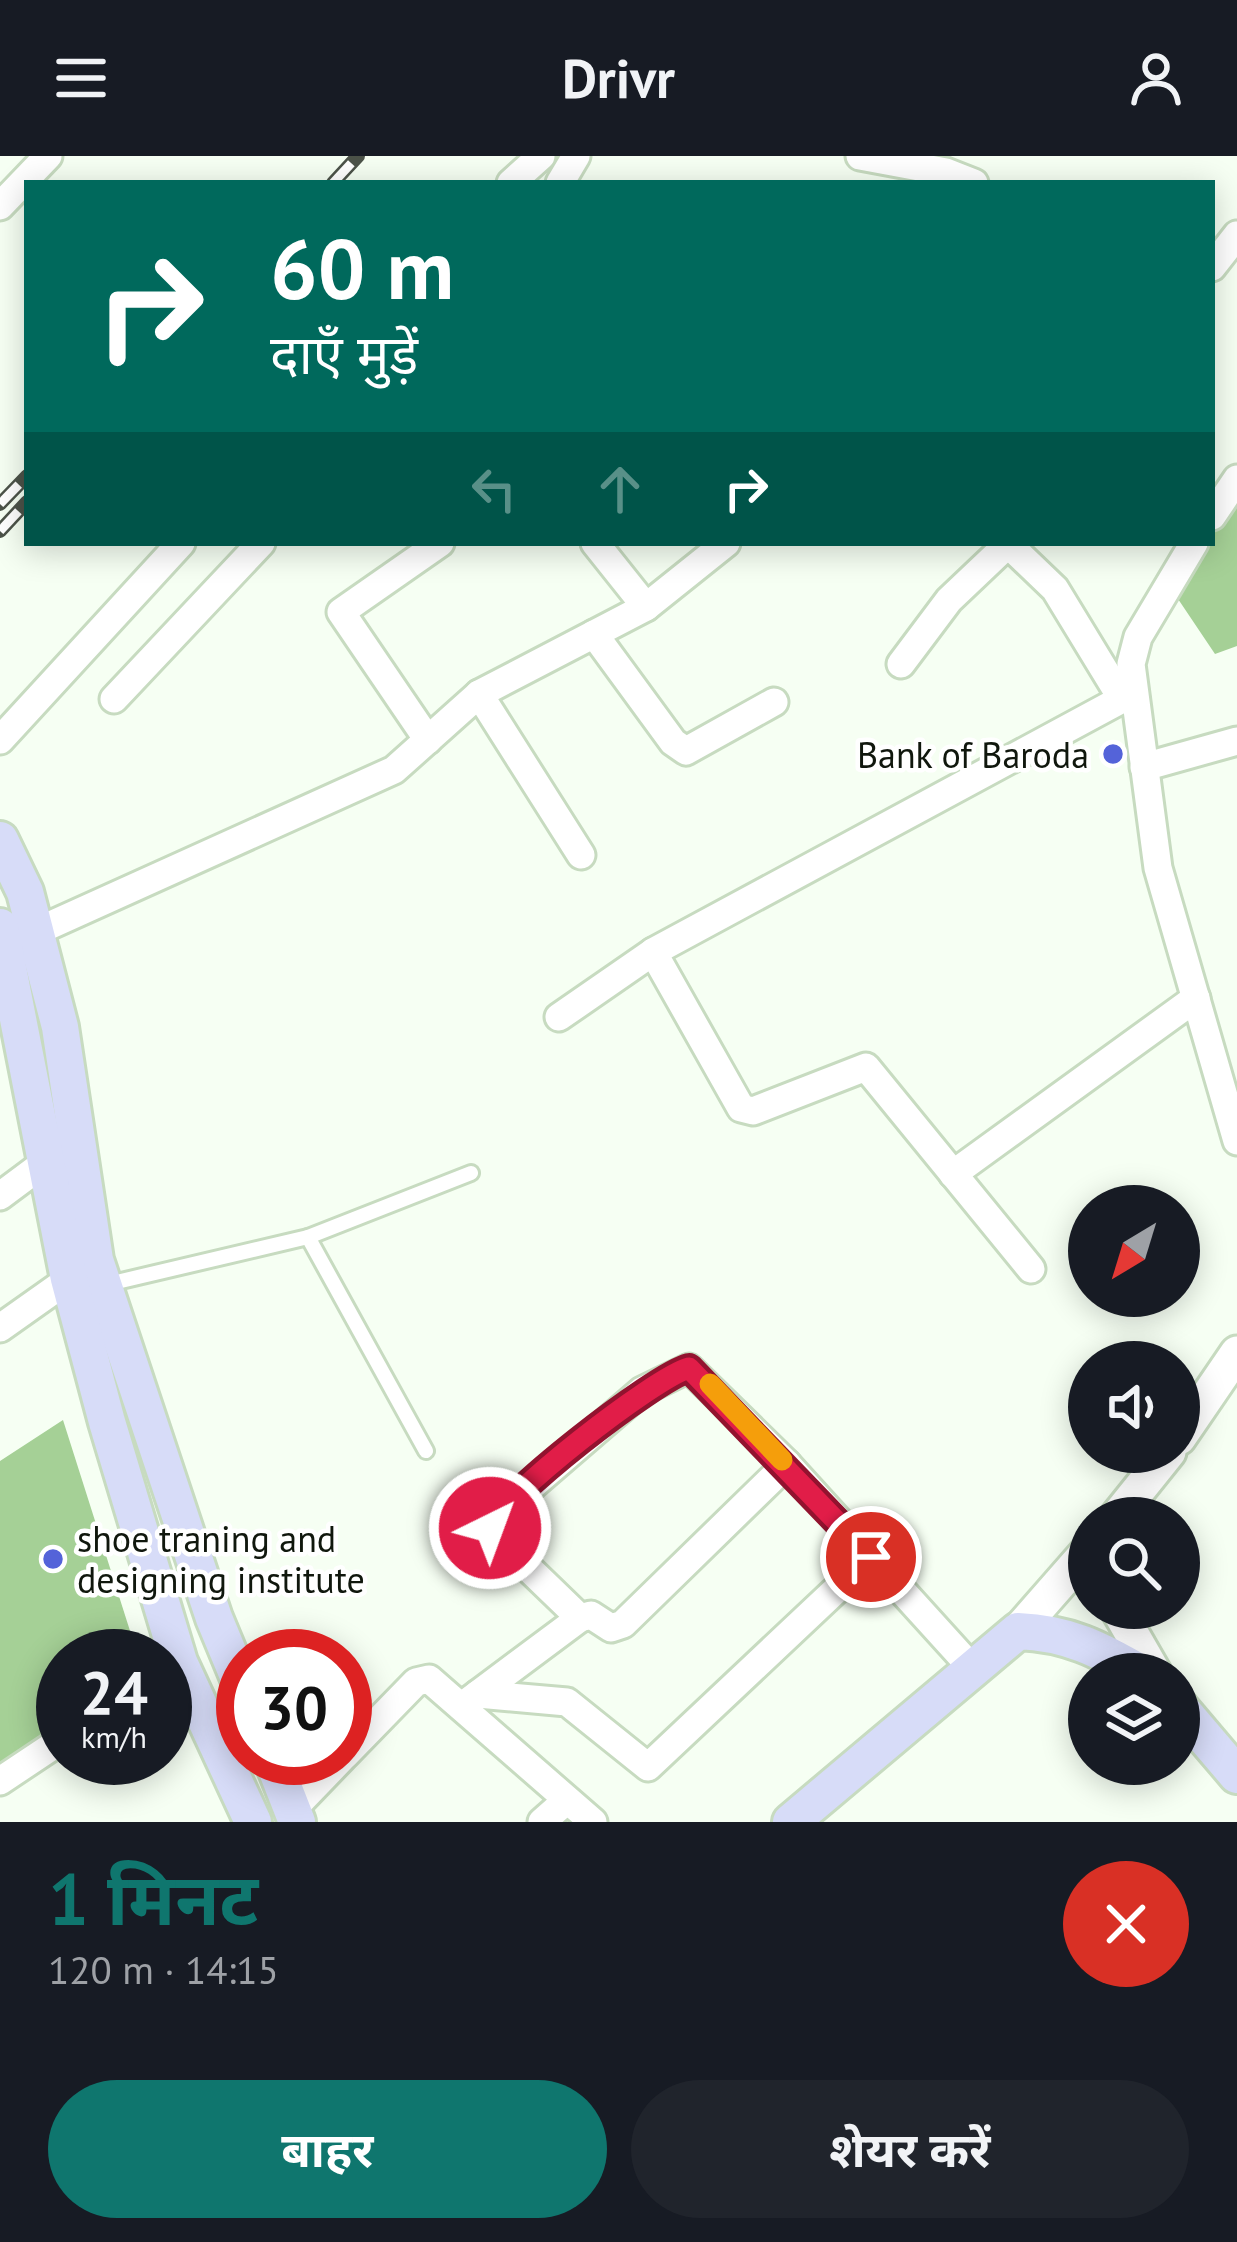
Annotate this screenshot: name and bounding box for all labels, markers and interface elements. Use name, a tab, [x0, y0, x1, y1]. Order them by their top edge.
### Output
text: Drivr	[562, 43, 675, 113]
icon: menu	[48, 45, 114, 111]
icon: person	[1123, 45, 1189, 111]
text: 60 m	[270, 213, 454, 322]
icon: right	[72, 228, 228, 384]
text: दाएँ मुड़ें	[270, 319, 418, 389]
icon: left	[461, 456, 527, 522]
icon: ahead	[587, 456, 653, 522]
icon: right	[713, 456, 779, 522]
place label: Bank of Baroda	[857, 731, 1089, 778]
marker: Bank of Baroda	[1100, 741, 1126, 767]
north arrow	[1068, 1185, 1200, 1317]
map controls	[1068, 1185, 1200, 1785]
button: sound	[1068, 1341, 1200, 1473]
position arrow	[427, 1465, 553, 1591]
button: search	[1068, 1497, 1200, 1629]
pin	[820, 1506, 922, 1608]
place label: shoe traning and designing institute	[77, 1515, 365, 1603]
icon: arrive	[838, 1524, 904, 1590]
marker: shoe traning and designing institute	[40, 1546, 66, 1572]
speed limit sign: 30	[216, 1629, 372, 1785]
text: 24	[80, 1653, 148, 1731]
button: layers	[1068, 1653, 1200, 1785]
text: km/h	[81, 1717, 147, 1756]
text: 1 मिनट	[48, 1852, 258, 1945]
button: close	[1063, 1861, 1189, 1987]
text: 120 m · 14:15	[48, 1944, 279, 1995]
button: बाहर	[48, 2080, 607, 2218]
button: शेयर करें	[631, 2080, 1189, 2218]

